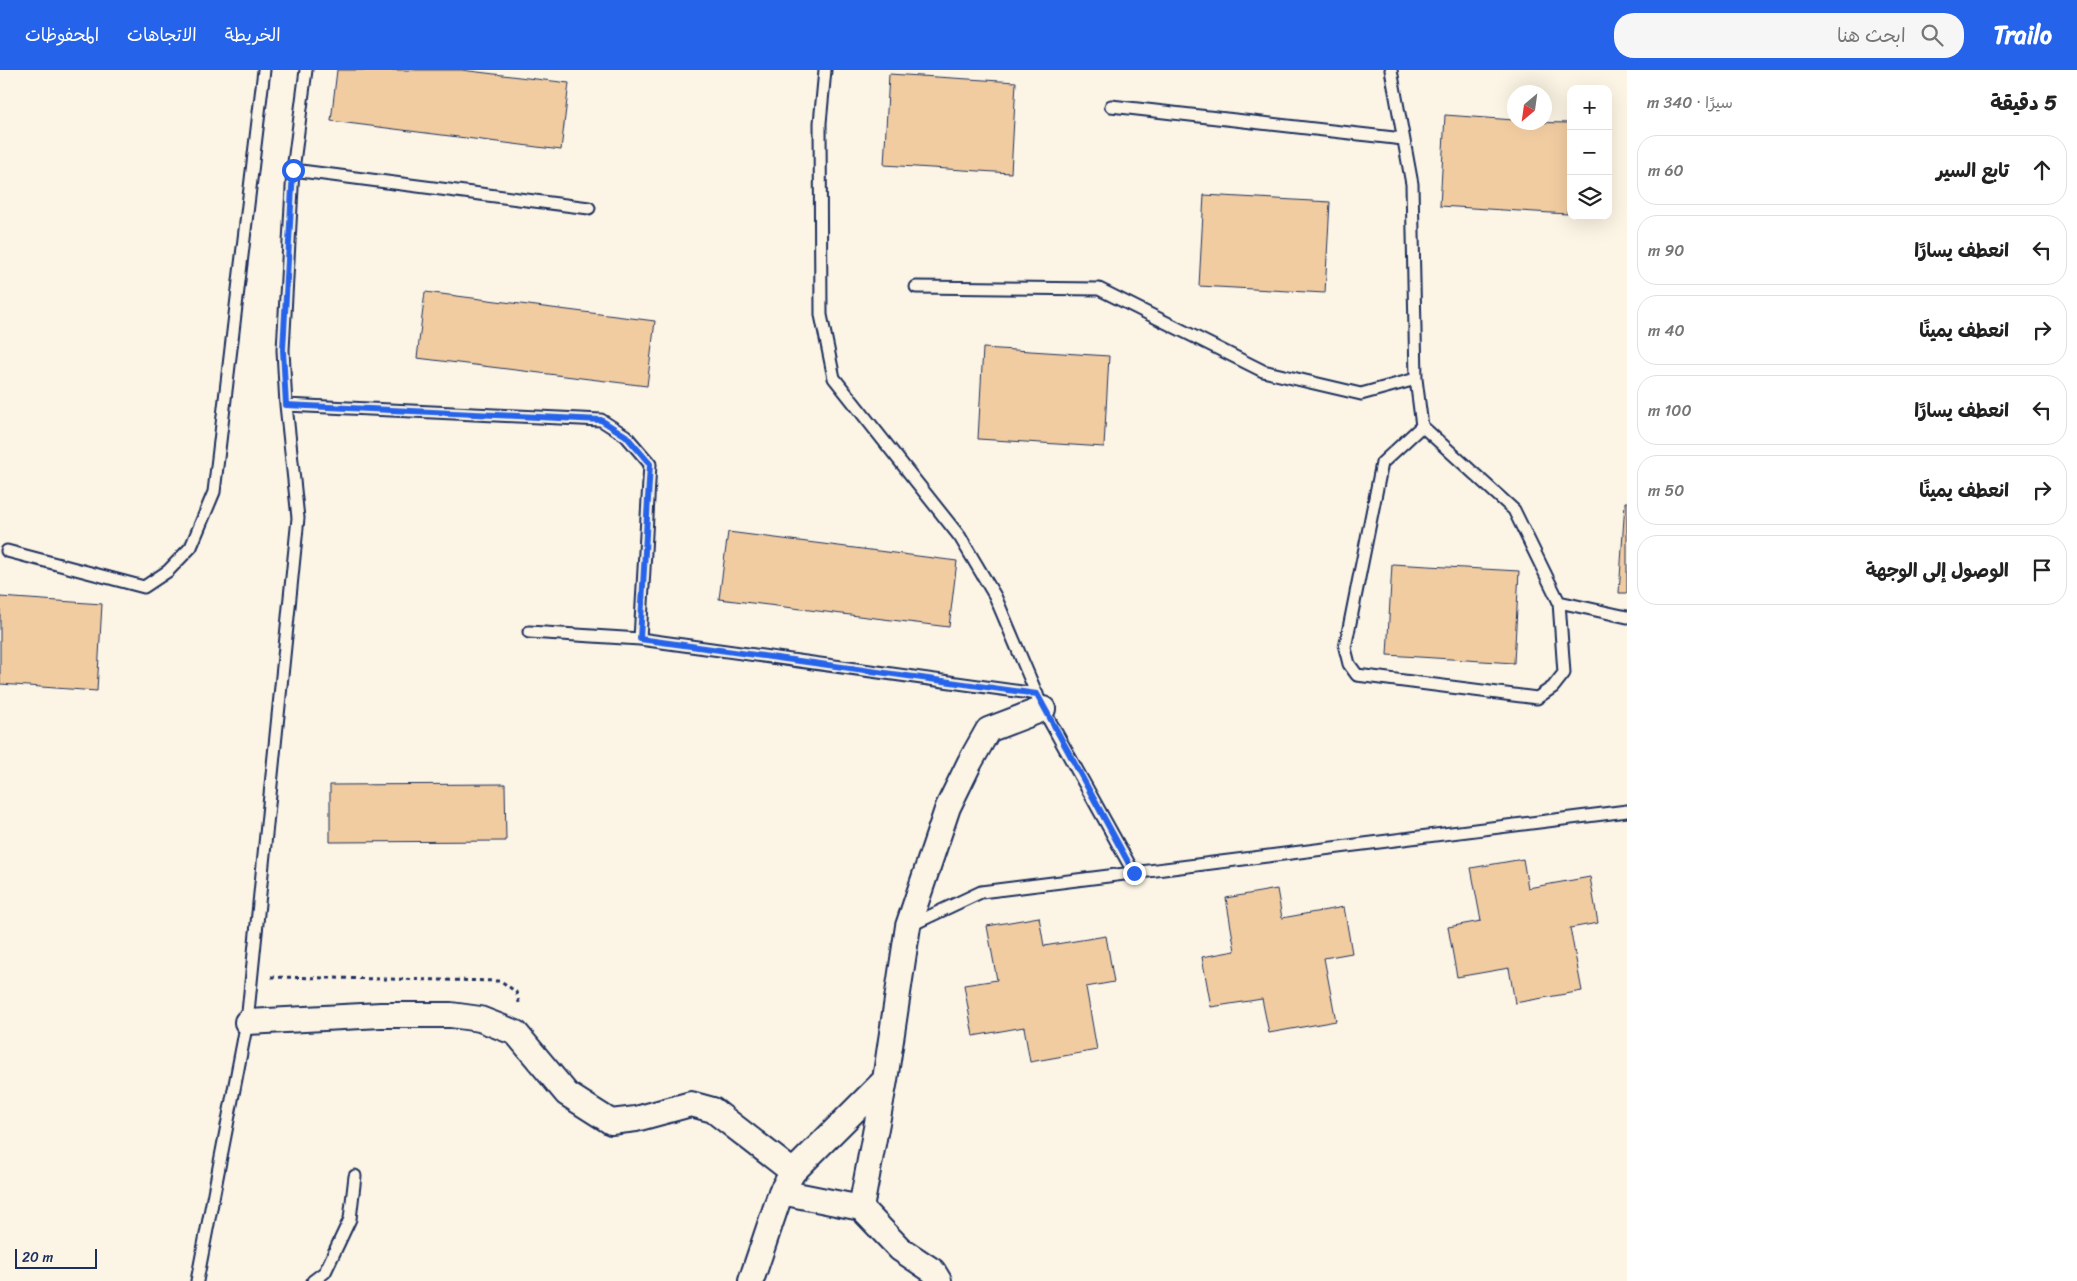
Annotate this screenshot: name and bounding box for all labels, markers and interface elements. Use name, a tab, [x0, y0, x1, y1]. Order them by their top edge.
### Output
search box	[1614, 13, 1964, 58]
text: Trailo	[1994, 14, 2052, 56]
text: المحفوظات	[25, 19, 99, 51]
text: الاتجاهات	[127, 19, 197, 51]
text: الخريطة	[225, 19, 281, 51]
text: ابحث هنا	[1837, 19, 1906, 52]
icon: search	[1918, 21, 1946, 49]
text: 5 دقيقة	[1990, 84, 2057, 122]
north arrow	[1507, 85, 1552, 130]
map controls	[1567, 85, 1612, 220]
button: +	[1567, 85, 1612, 130]
text: سيرًا · 340 m	[1647, 88, 1733, 117]
button: −	[1567, 130, 1612, 175]
text: تابع السير	[1936, 154, 2009, 187]
text: 60 m	[1648, 156, 1684, 185]
icon: ahead	[2028, 156, 2056, 184]
route start	[282, 159, 305, 182]
button: layers	[1567, 175, 1612, 220]
text: انعطف يسارًا	[1914, 234, 2009, 267]
text: 90 m	[1648, 236, 1684, 265]
icon: left	[2028, 236, 2056, 264]
text: انعطف يمينًا	[1919, 314, 2009, 347]
text: 40 m	[1648, 316, 1685, 345]
icon: right	[2028, 316, 2056, 344]
text: انعطف يسارًا	[1914, 394, 2009, 427]
text: 100 m	[1648, 396, 1692, 425]
icon: left	[2028, 396, 2056, 424]
text: انعطف يمينًا	[1919, 474, 2009, 507]
text: 50 m	[1648, 476, 1684, 505]
icon: right	[2028, 476, 2056, 504]
text: الوصول إلى الوجهة	[1866, 554, 2009, 587]
icon: arrive	[2028, 556, 2056, 584]
route end	[1123, 862, 1146, 885]
text: 20 m	[22, 1245, 53, 1270]
scale bar	[15, 1246, 98, 1269]

